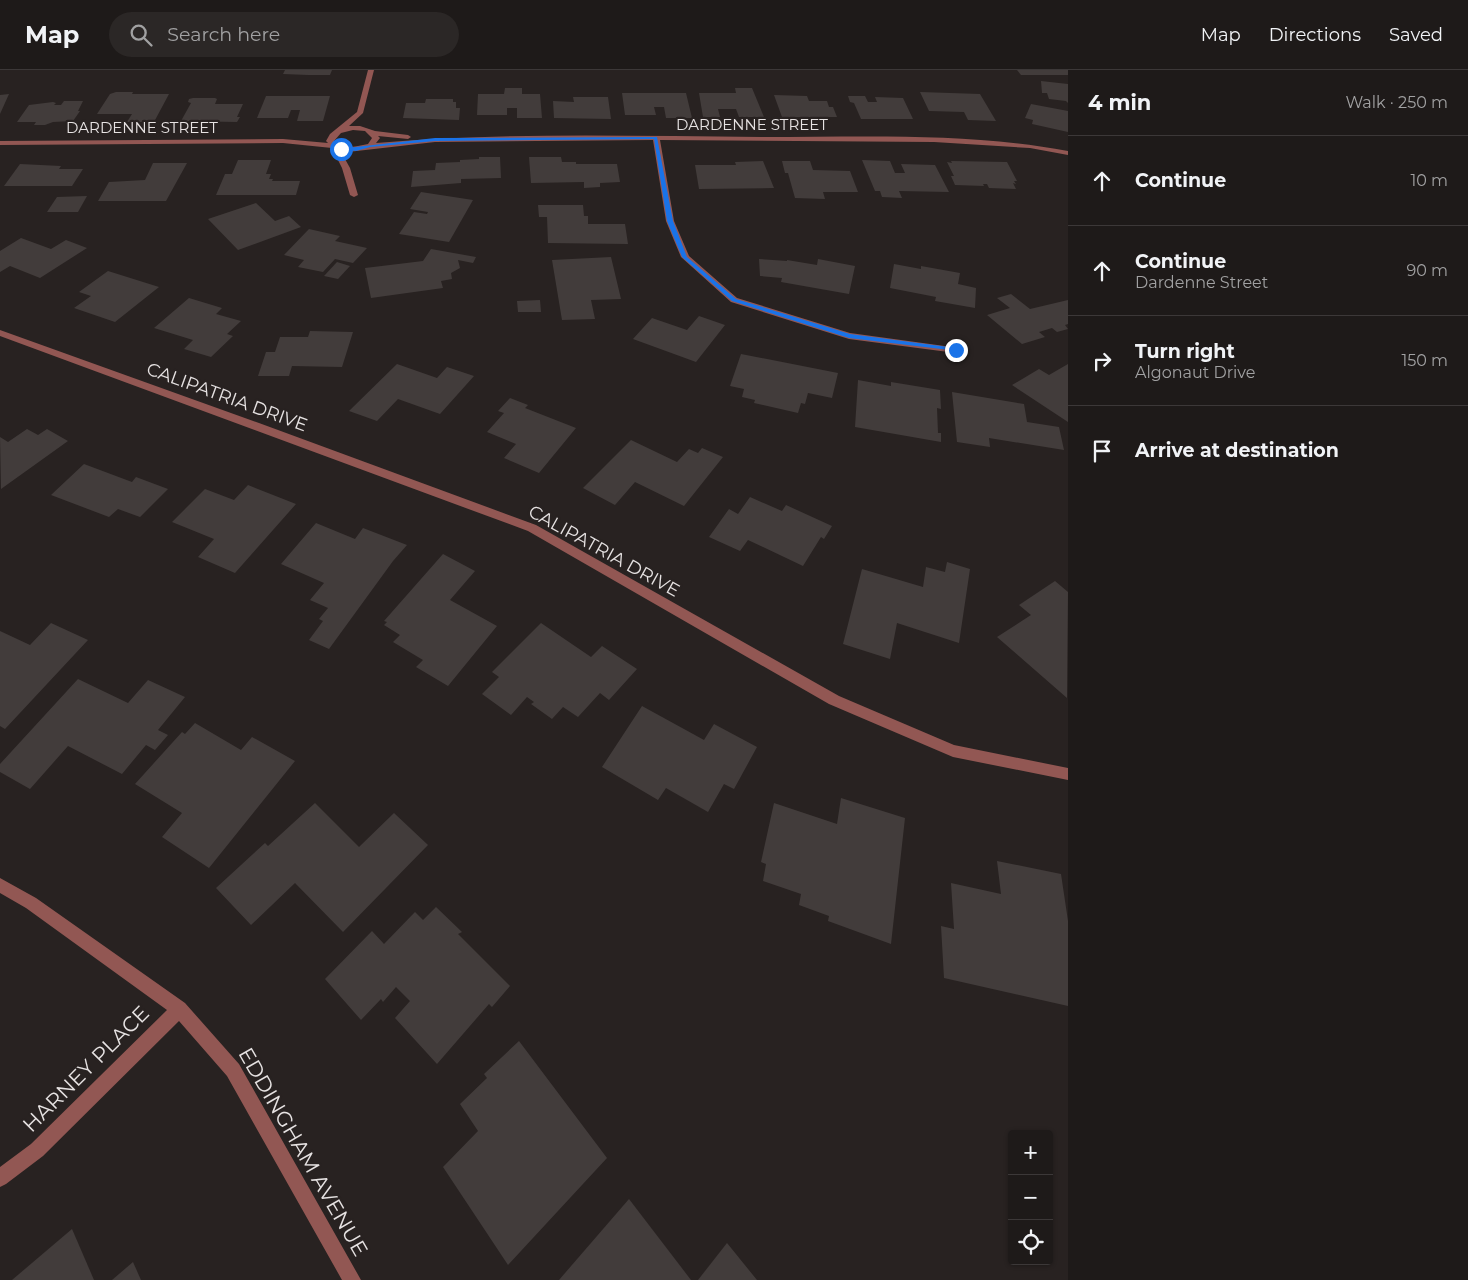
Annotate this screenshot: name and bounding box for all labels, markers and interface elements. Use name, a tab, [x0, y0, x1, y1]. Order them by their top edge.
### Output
search box	[109, 12, 459, 57]
text: Map	[25, 20, 79, 49]
icon: search	[127, 21, 155, 49]
text: Search here	[167, 23, 280, 46]
text: Map	[1201, 24, 1241, 46]
text: Directions	[1269, 24, 1361, 46]
text: Saved	[1389, 24, 1443, 46]
text: 4 min	[1088, 90, 1151, 115]
text: Walk · 250 m	[1345, 93, 1448, 112]
street label: DARDENNE STREET	[676, 115, 828, 134]
street label: DARDENNE STREET	[66, 118, 218, 137]
route start	[330, 138, 353, 161]
icon: ahead	[1088, 167, 1116, 195]
text: Continue	[1135, 169, 1226, 192]
text: 10 m	[1410, 171, 1448, 190]
text: Continue	[1135, 250, 1226, 273]
icon: ahead	[1088, 257, 1116, 285]
text: 90 m	[1406, 261, 1448, 280]
text: Dardenne Street	[1135, 273, 1268, 292]
route end	[945, 339, 968, 362]
text: Turn right	[1135, 340, 1235, 363]
icon: right	[1088, 347, 1116, 375]
text: 150 m	[1401, 351, 1448, 370]
street label: CALIPATRIA DRIVE	[144, 358, 310, 436]
text: Algonaut Drive	[1135, 363, 1255, 382]
icon: arrive	[1088, 437, 1116, 465]
text: Arrive at destination	[1135, 439, 1339, 462]
street label: CALIPATRIA DRIVE	[525, 500, 683, 602]
street label: HARNEY PLACE	[17, 1000, 154, 1137]
street label: EDDINGHAM AVENUE	[233, 1043, 373, 1260]
map controls	[1008, 1130, 1053, 1265]
button: +	[1008, 1130, 1053, 1175]
button: −	[1008, 1175, 1053, 1220]
button: locate	[1008, 1220, 1053, 1265]

